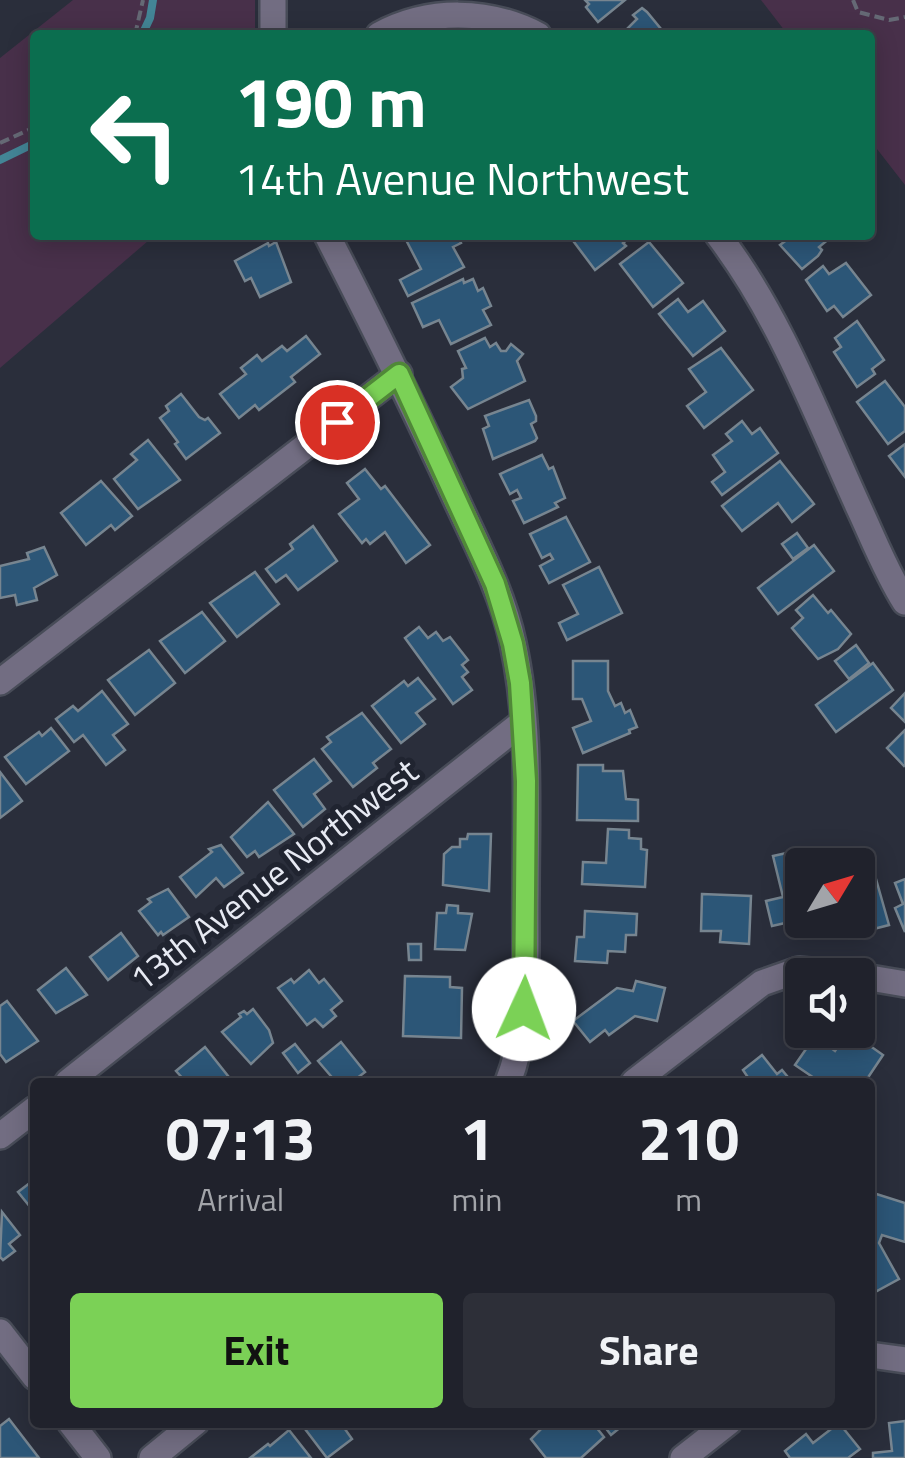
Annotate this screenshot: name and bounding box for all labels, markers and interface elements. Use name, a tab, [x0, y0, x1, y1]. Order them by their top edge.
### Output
text: 190 m	[235, 48, 427, 154]
icon: left	[70, 70, 200, 200]
text: 14th Avenue Northwest	[235, 144, 689, 212]
pin	[295, 380, 380, 465]
icon: arrive	[310, 395, 365, 450]
street label: 13th Avenue Northwest	[118, 744, 429, 1004]
north arrow	[785, 848, 875, 938]
map controls	[785, 848, 875, 1048]
position arrow	[472, 957, 576, 1061]
button: sound	[785, 958, 875, 1048]
text: 07:13	[166, 1092, 316, 1183]
text: 1	[460, 1092, 494, 1183]
text: 210	[638, 1092, 739, 1183]
text: Arrival	[197, 1175, 284, 1223]
text: min	[451, 1175, 502, 1223]
text: m	[675, 1175, 702, 1223]
button: Exit	[70, 1293, 443, 1408]
button: Share	[463, 1293, 835, 1408]

